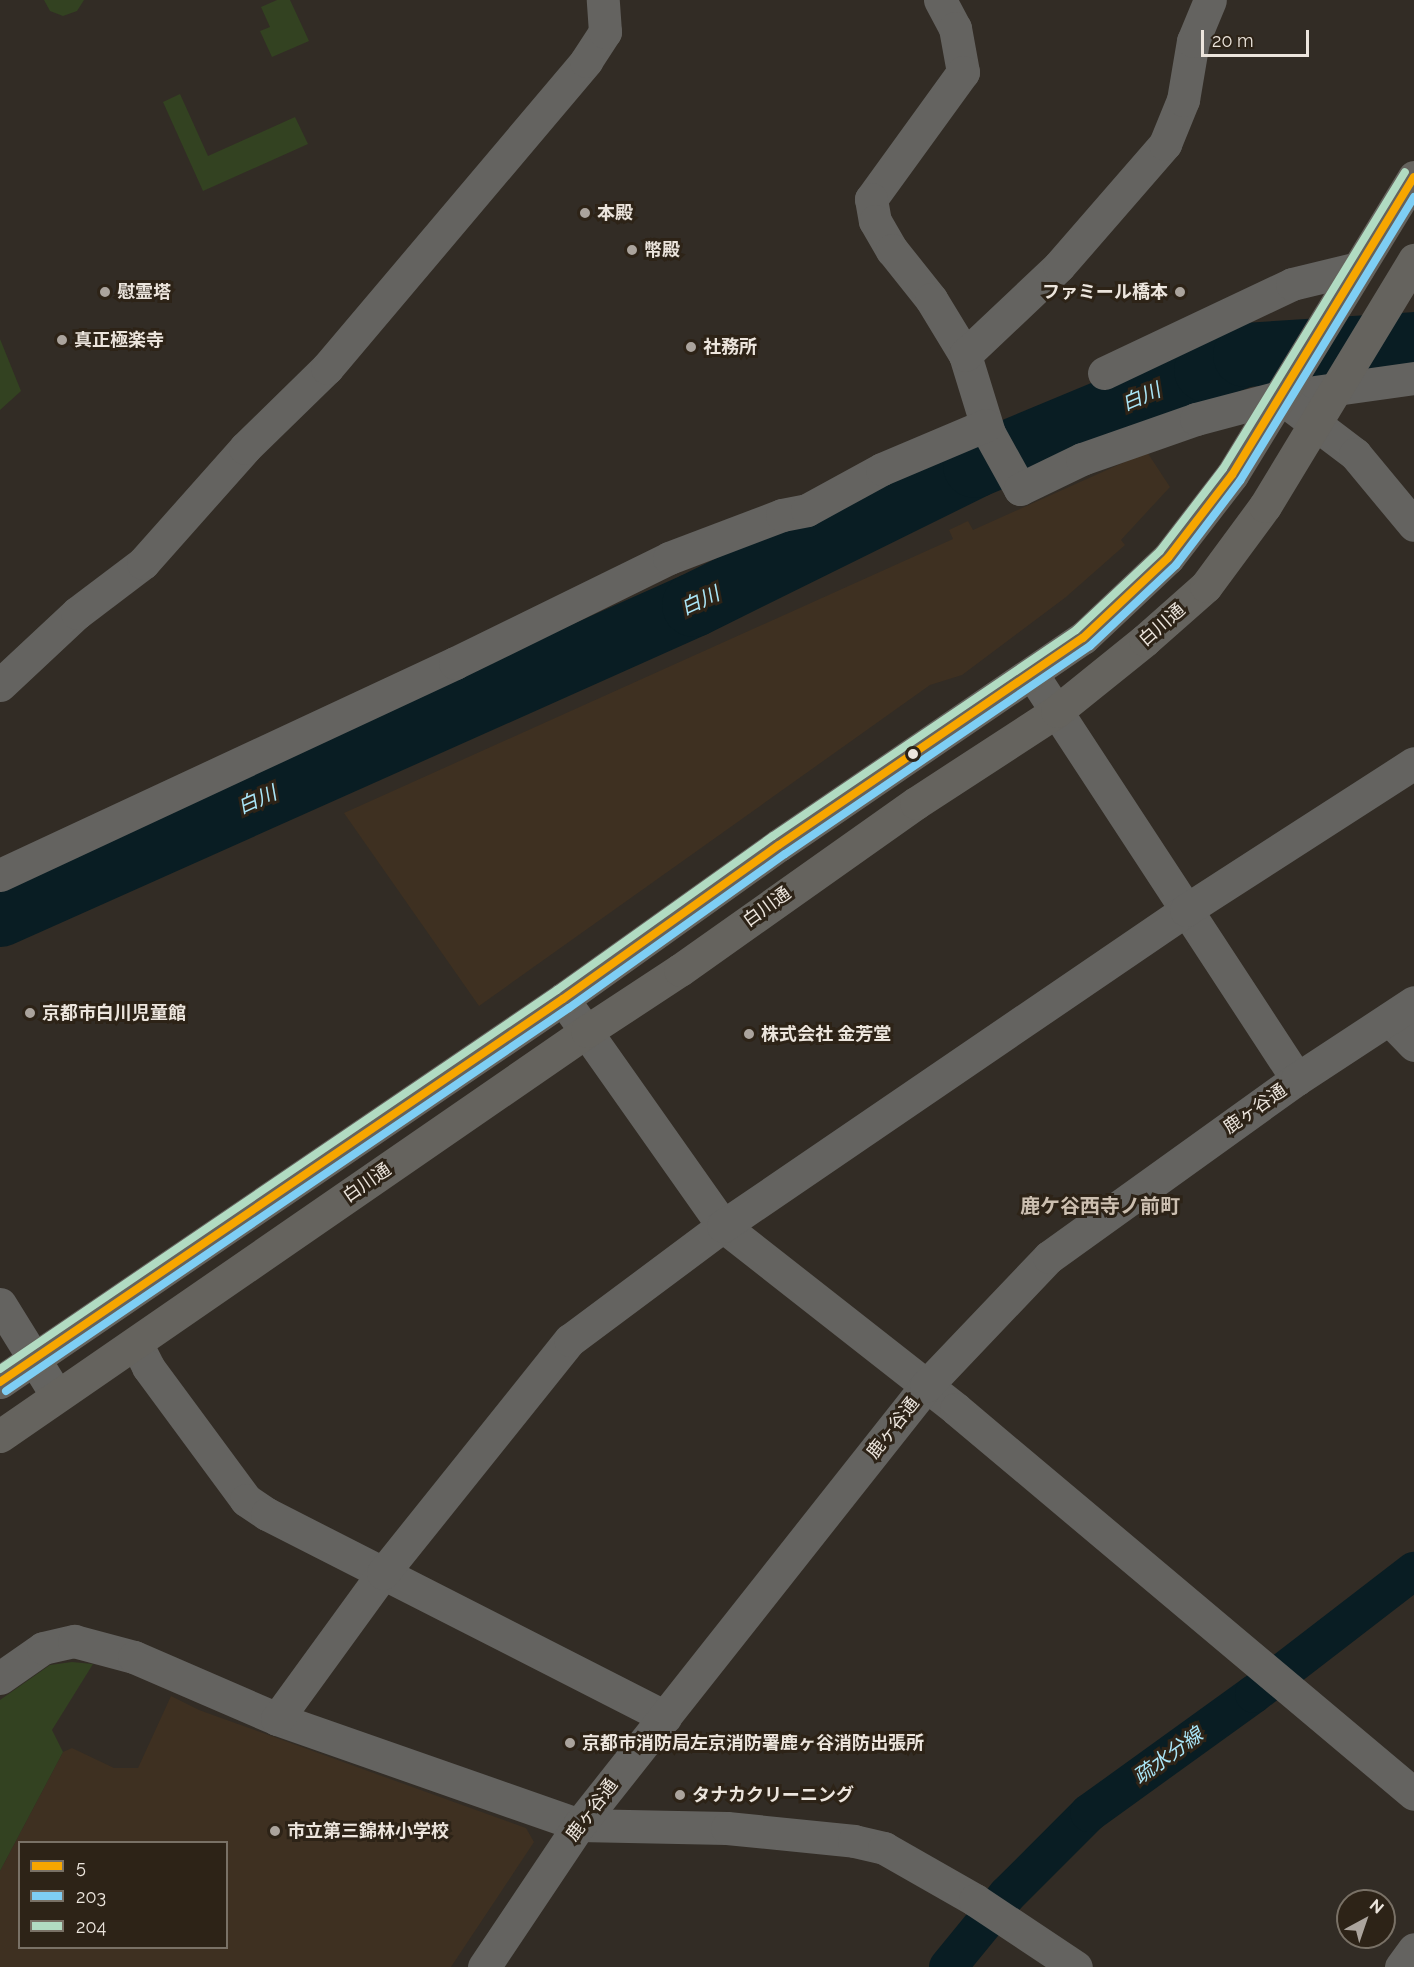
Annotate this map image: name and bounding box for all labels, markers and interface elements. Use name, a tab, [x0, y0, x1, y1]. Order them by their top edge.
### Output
scale bar	[1204, 18, 1312, 56]
text: 20 m	[1212, 30, 1254, 51]
place label: 本殿	[597, 202, 633, 224]
marker: 本殿	[578, 206, 592, 220]
place label: 幣殿	[644, 239, 680, 261]
marker: 幣殿	[625, 243, 639, 257]
place label: 慰霊塔	[117, 281, 171, 303]
place label: ファミール橋本	[1042, 281, 1168, 303]
marker: 慰霊塔	[98, 285, 112, 299]
marker: ファミール橋本	[1173, 285, 1187, 299]
place label: 真正極楽寺	[74, 329, 164, 351]
marker: 真正極楽寺	[55, 333, 69, 347]
place label: 社務所	[703, 336, 757, 358]
marker: 社務所	[684, 340, 698, 354]
water label: 白川	[1118, 378, 1164, 416]
water label: 白川	[677, 582, 723, 620]
street label: 白川通	[1135, 599, 1189, 651]
unlabelled marker	[907, 748, 919, 760]
water label: 白川	[234, 781, 280, 819]
street label: 白川通	[739, 882, 795, 932]
place label: 京都市白川児童館	[42, 1002, 186, 1024]
marker: 京都市白川児童館	[23, 1006, 37, 1020]
place label: 株式会社 金芳堂	[761, 1023, 891, 1045]
marker: 株式会社 金芳堂	[742, 1027, 756, 1041]
street label: 鹿ヶ谷通	[1219, 1080, 1291, 1138]
street label: 白川通	[339, 1159, 395, 1207]
district label: 鹿ケ谷西寺ノ前町	[1020, 1194, 1180, 1218]
street label: 鹿ヶ谷通	[862, 1393, 924, 1463]
water label: 疏水分線	[1129, 1723, 1207, 1789]
place label: 京都市消防局左京消防署鹿ヶ谷消防出張所	[582, 1732, 924, 1754]
marker: 京都市消防局左京消防署鹿ヶ谷消防出張所	[563, 1736, 577, 1750]
street label: 鹿ヶ谷通	[562, 1775, 622, 1845]
place label: タナカクリーニング	[692, 1784, 854, 1806]
marker: タナカクリーニング	[673, 1788, 687, 1802]
place label: 市立第三錦林小学校	[287, 1820, 449, 1842]
marker: 市立第三錦林小学校	[268, 1824, 282, 1838]
legend	[18, 1841, 228, 1949]
text: 5	[76, 1856, 86, 1877]
text: 203	[76, 1886, 106, 1907]
north arrow	[1336, 1889, 1396, 1949]
text: N	[1366, 1895, 1387, 1918]
text: 204	[76, 1916, 106, 1937]

